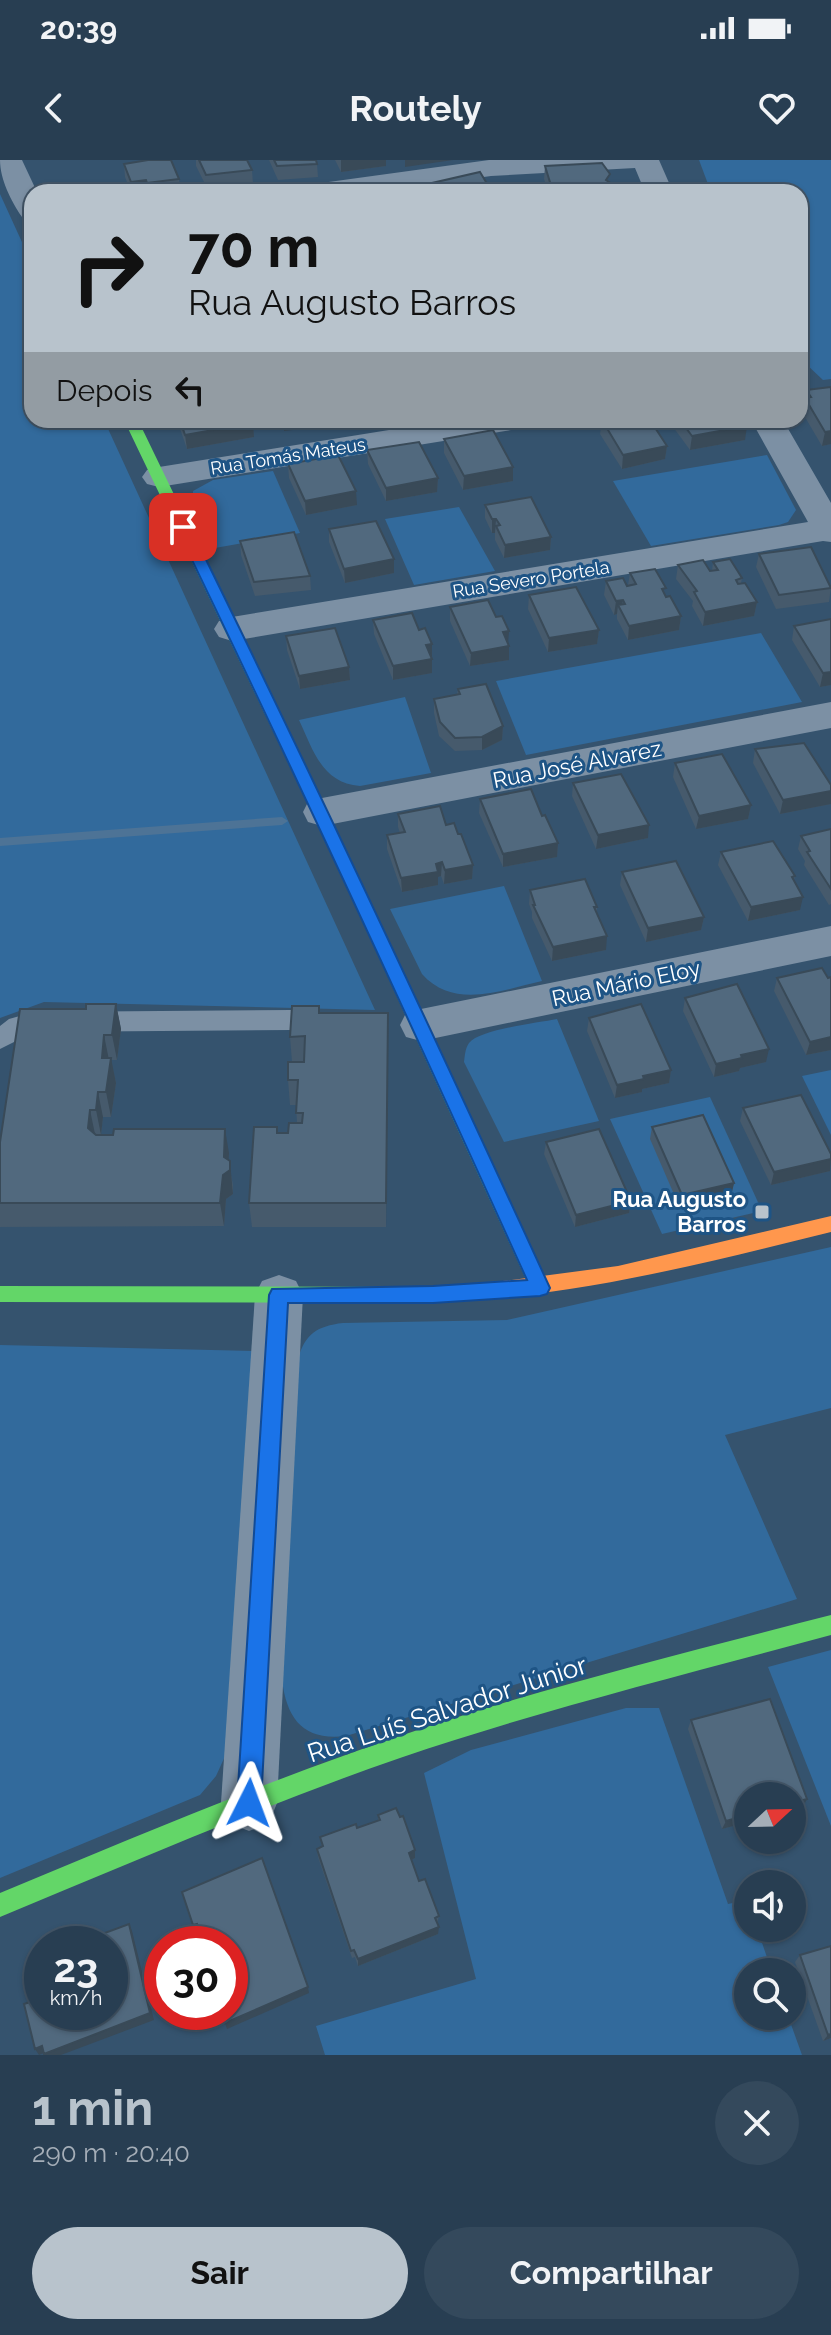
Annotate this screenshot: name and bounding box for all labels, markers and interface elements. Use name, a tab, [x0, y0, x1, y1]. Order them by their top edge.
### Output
text: 20:39	[40, 11, 117, 46]
icon: back	[32, 86, 76, 130]
icon: heart	[755, 86, 799, 130]
text: Routely	[349, 87, 482, 129]
text: 70 m	[188, 214, 319, 280]
icon: right	[56, 216, 160, 320]
text: Rua Augusto Barros	[188, 281, 516, 323]
icon: left	[168, 368, 212, 412]
text: Depois	[56, 373, 152, 408]
street label: Rua Tomás Mateus	[209, 433, 367, 479]
pin	[149, 493, 217, 561]
icon: arrive	[161, 505, 205, 549]
street label: Rua Severo Portela	[451, 556, 611, 602]
street label: Rua José Alvarez	[491, 735, 664, 793]
street label: Rua Mário Eloy	[549, 955, 703, 1011]
place label: Rua Augusto Barros	[613, 1186, 746, 1237]
marker: Rua Augusto Barros	[753, 1203, 771, 1221]
street label: Rua Luís Salvador Júnior	[303, 1650, 591, 1768]
position arrow	[207, 1761, 291, 1845]
north arrow	[734, 1782, 806, 1854]
map controls	[734, 1782, 806, 2030]
button: sound	[734, 1870, 806, 1942]
speed limit sign: 30	[144, 1926, 248, 2030]
text: 23	[54, 1944, 98, 1991]
button: search	[734, 1958, 806, 2030]
text: km/h	[50, 1986, 102, 2010]
text: 1 min	[32, 2080, 153, 2136]
button: close	[715, 2081, 799, 2165]
text: 290 m · 20:40	[32, 2138, 190, 2168]
button: Sair	[32, 2227, 408, 2319]
button: Compartilhar	[424, 2227, 799, 2319]

